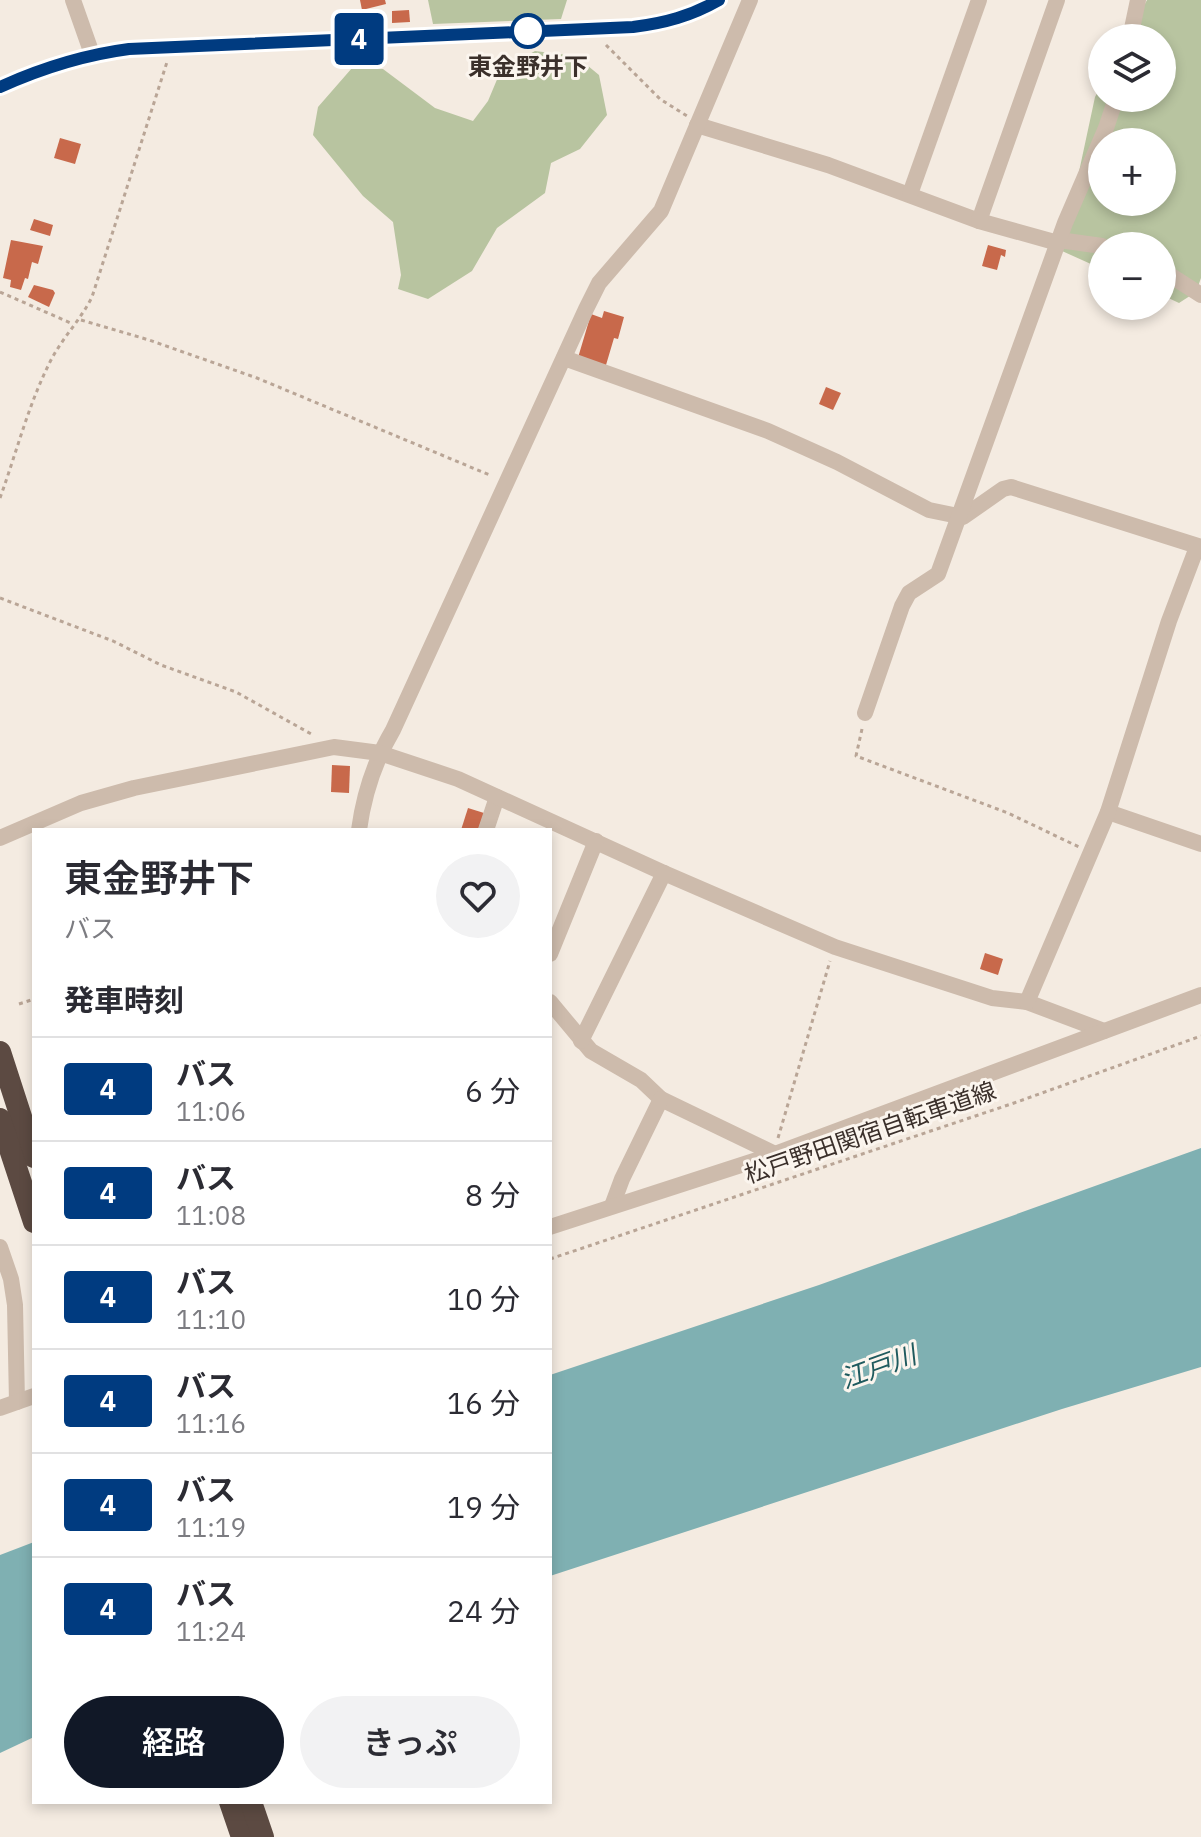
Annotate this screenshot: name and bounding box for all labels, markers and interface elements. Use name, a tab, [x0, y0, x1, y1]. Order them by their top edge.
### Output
line badge: 4	[333, 13, 385, 65]
marker: 東金野井下	[511, 14, 545, 48]
text: 4	[351, 20, 367, 57]
map controls	[1088, 24, 1176, 320]
button: layers	[1088, 24, 1176, 112]
place label: 東金野井下	[468, 50, 588, 82]
button: +	[1088, 128, 1176, 216]
button: −	[1088, 232, 1176, 320]
text: 東金野井下	[64, 853, 254, 902]
button: heart	[436, 854, 520, 938]
text: バス	[64, 911, 116, 945]
text: 発車時刻	[64, 980, 184, 1019]
text: バス	[176, 1054, 236, 1093]
text: 4	[100, 1070, 116, 1107]
text: 6 分	[465, 1071, 520, 1110]
street label: 松戸野田関宿自転車道線	[740, 1074, 1000, 1190]
text: 11:06	[176, 1094, 246, 1128]
text: バス	[176, 1158, 236, 1197]
text: 4	[100, 1174, 116, 1211]
text: 8 分	[465, 1175, 520, 1214]
text: 11:08	[176, 1198, 246, 1232]
text: バス	[176, 1262, 236, 1301]
text: 4	[100, 1278, 116, 1315]
text: 10 分	[447, 1279, 520, 1318]
text: 11:10	[176, 1302, 246, 1336]
water label: 江戸川	[836, 1336, 923, 1395]
text: バス	[176, 1366, 236, 1405]
text: 4	[100, 1382, 116, 1419]
text: 16 分	[447, 1383, 520, 1422]
text: 11:16	[176, 1406, 246, 1440]
text: バス	[176, 1470, 236, 1509]
text: 4	[100, 1486, 116, 1523]
text: 19 分	[447, 1487, 520, 1526]
text: 11:19	[176, 1510, 246, 1544]
text: バス	[176, 1574, 236, 1613]
text: 4	[100, 1590, 116, 1627]
text: 24 分	[447, 1591, 520, 1630]
text: 11:24	[176, 1614, 246, 1648]
button: 経路	[64, 1696, 284, 1788]
button: きっぷ	[300, 1696, 520, 1788]

